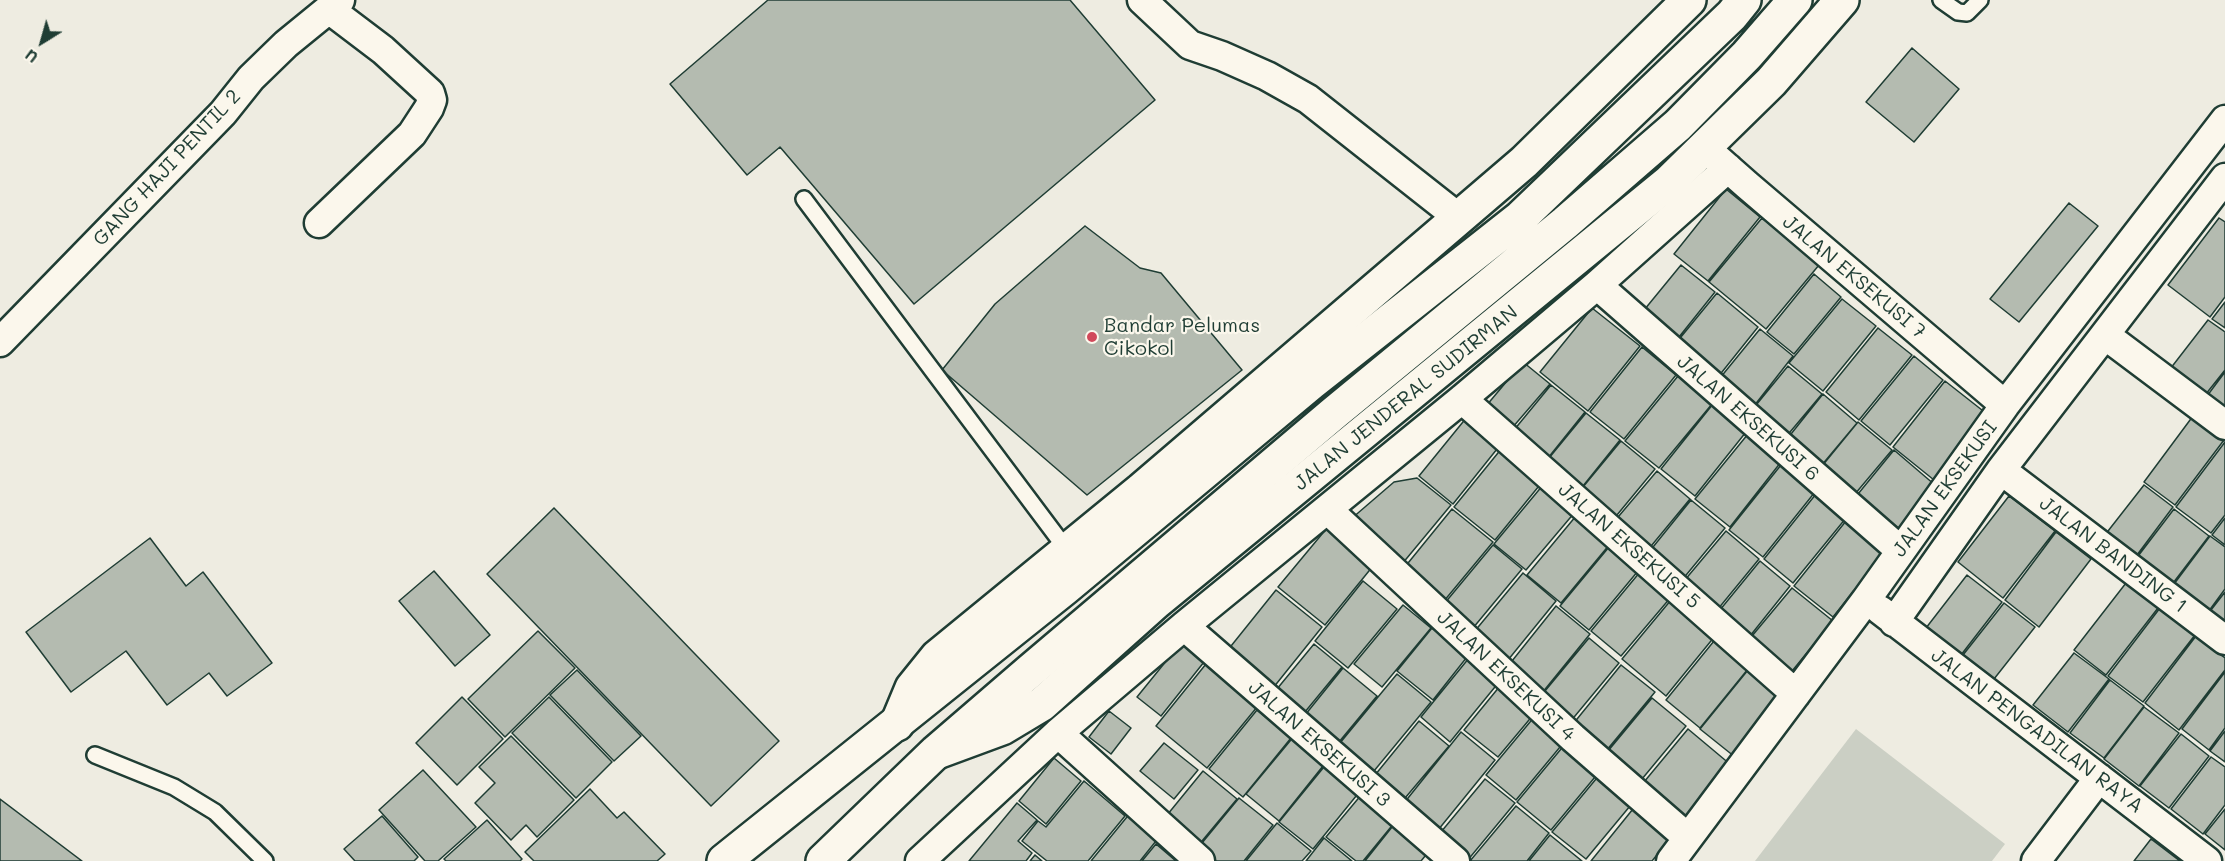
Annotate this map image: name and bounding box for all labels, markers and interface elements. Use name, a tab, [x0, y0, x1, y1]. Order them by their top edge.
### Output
north arrow	[12, 12, 72, 72]
text: U	[20, 45, 42, 69]
street label: GANG HAJI PENTIL 2	[88, 85, 246, 251]
street label: JALAN EKSEKUSI 7	[1777, 210, 1931, 344]
street label: JALAN JENDERAL SUDIRMAN	[1289, 300, 1523, 496]
place label: Bandar Pelumas Cikokol	[1104, 314, 1260, 361]
marker: Bandar Pelumas Cikokol	[1085, 330, 1099, 344]
street label: JALAN EKSEKUSI 6	[1672, 350, 1824, 486]
street label: JALAN EKSEKUSI	[1888, 416, 2002, 562]
street label: JALAN EKSEKUSI 5	[1553, 478, 1705, 614]
street label: JALAN BANDING 1	[2034, 492, 2192, 618]
street label: JALAN EKSEKUSI 4	[1432, 606, 1580, 746]
street label: JALAN PENGADILAN RAYA	[1926, 643, 2148, 819]
street label: JALAN EKSEKUSI 3	[1243, 676, 1395, 812]

